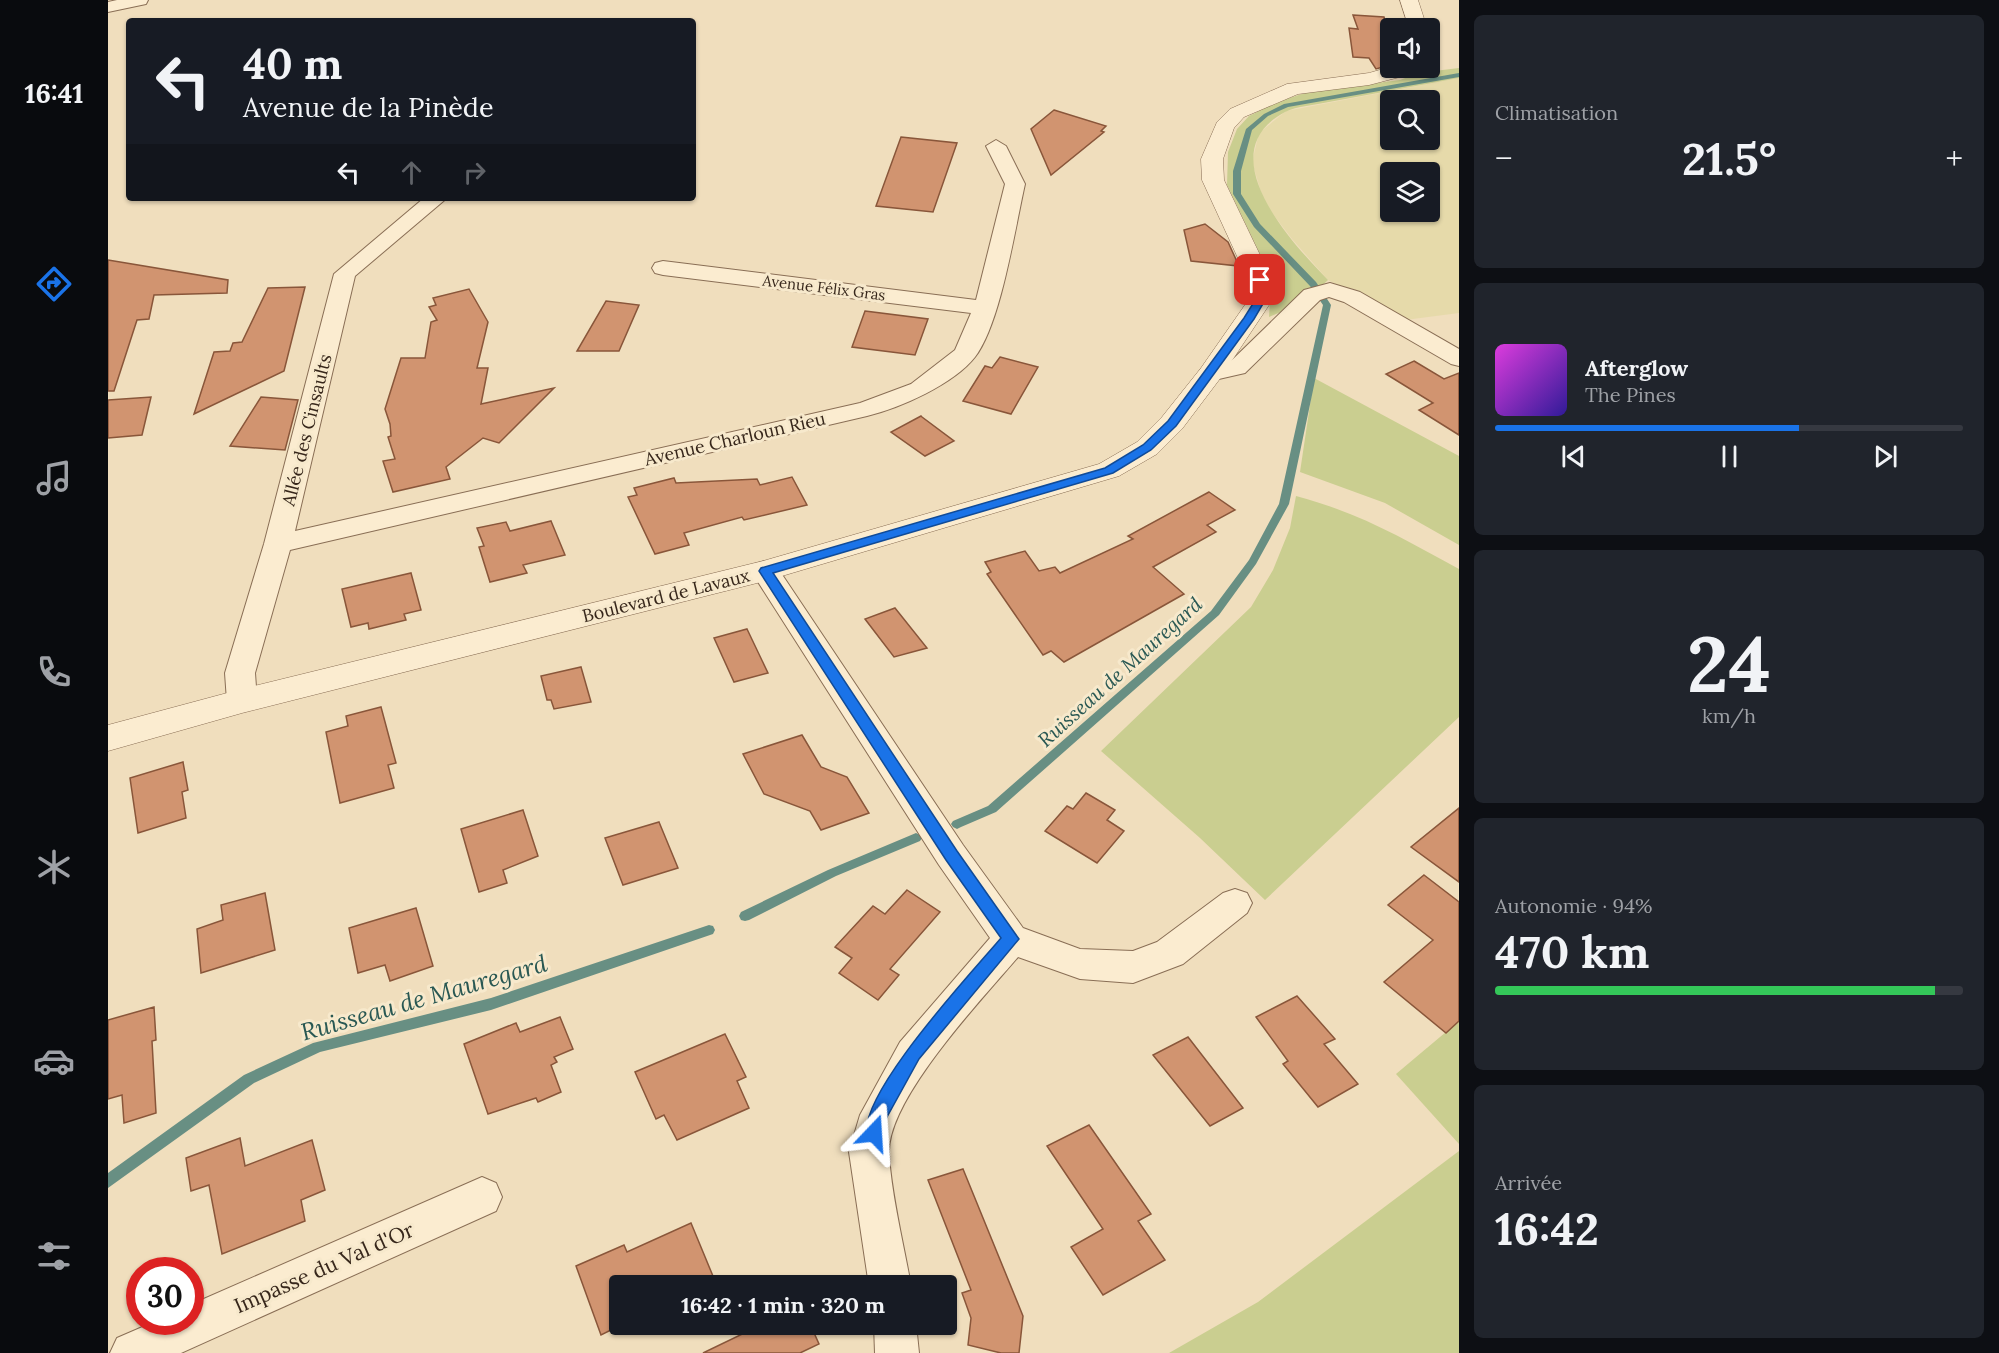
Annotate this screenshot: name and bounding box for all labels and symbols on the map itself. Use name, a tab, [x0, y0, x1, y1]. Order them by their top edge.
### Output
pin	[1234, 254, 1285, 305]
street label: Avenue Félix Gras	[761, 270, 887, 304]
street label: Allée des Cinsaults	[276, 351, 337, 509]
street label: Avenue Charloun Rieu	[641, 406, 828, 471]
street label: Boulevard de Lavaux	[580, 563, 753, 627]
water label: Ruisseau de Mauregard	[1032, 591, 1208, 752]
water label: Ruisseau de Mauregard	[297, 947, 551, 1048]
position arrow	[842, 1101, 906, 1165]
street label: Impasse du Val d'Or	[230, 1216, 418, 1319]
speed limit sign: 30	[126, 1257, 204, 1335]

